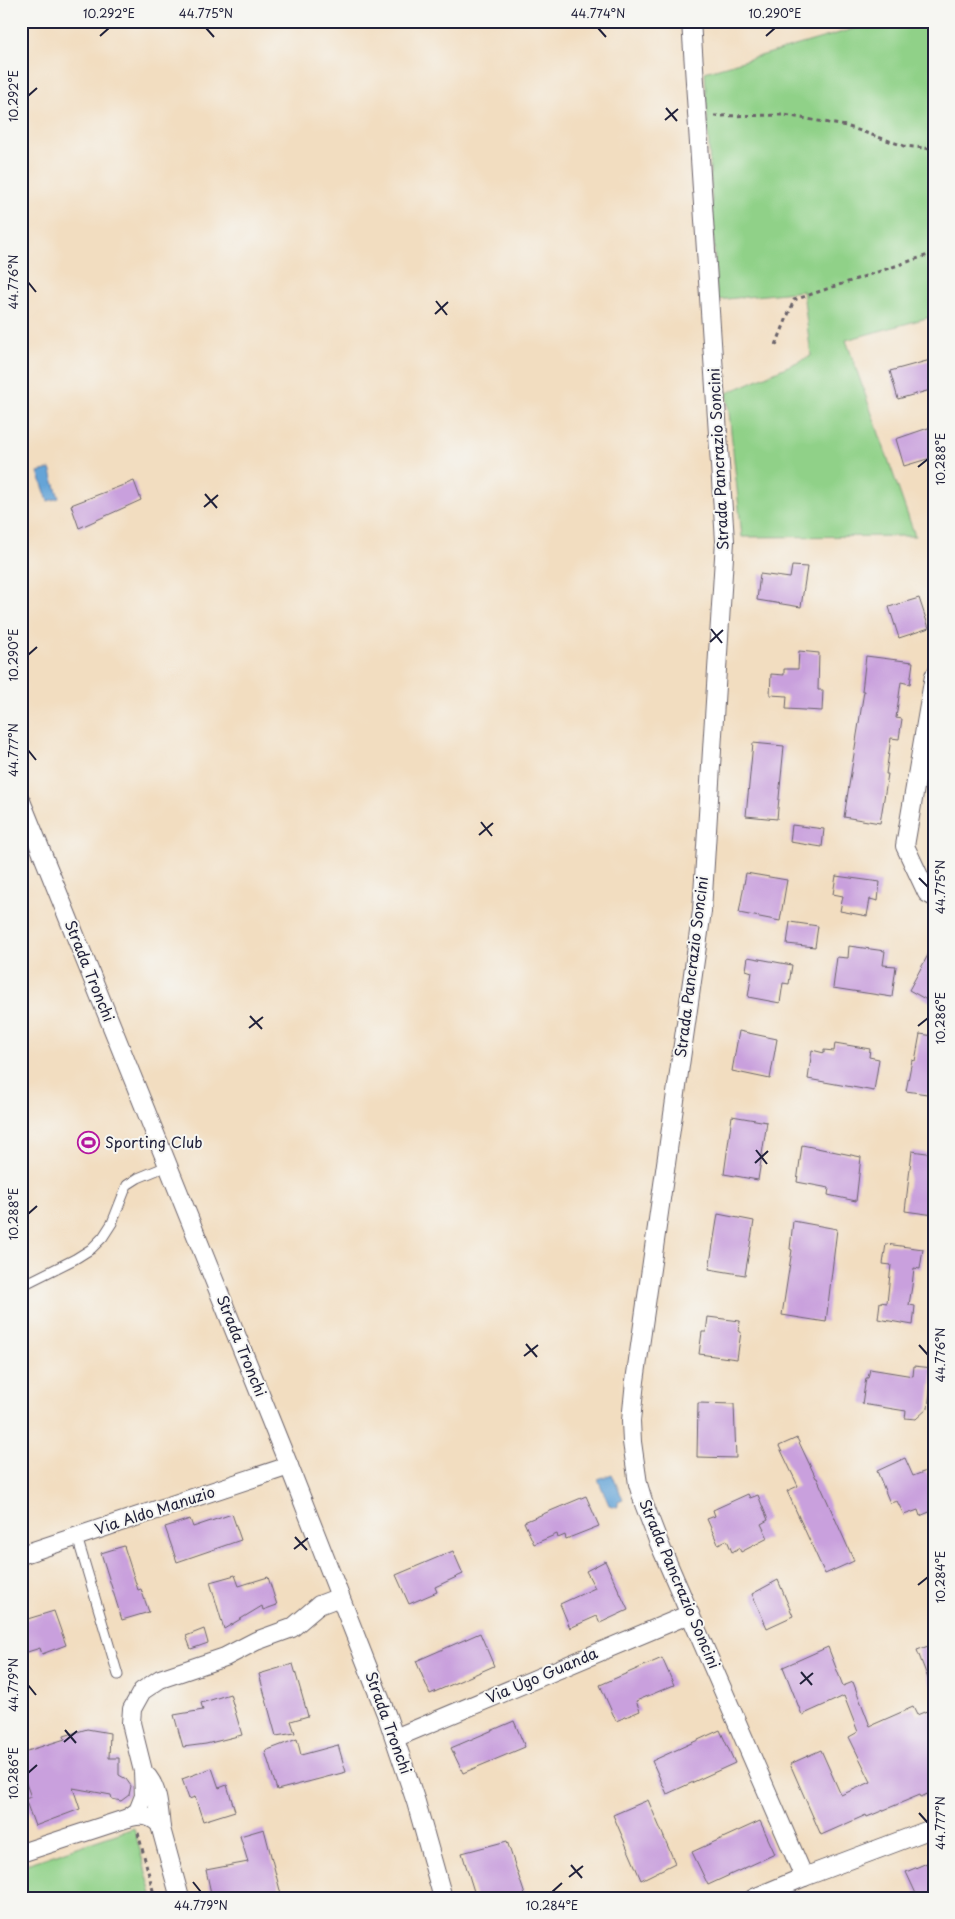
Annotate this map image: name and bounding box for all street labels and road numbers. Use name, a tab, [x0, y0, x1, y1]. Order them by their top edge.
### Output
street label: Strada Pancrazio Soncini	[701, 367, 734, 551]
street label: Strada Pancrazio Soncini	[668, 875, 713, 1059]
street label: Strada Tronchi	[60, 916, 121, 1025]
street label: Strada Tronchi	[212, 1291, 273, 1400]
street label: Via Aldo Manuzio	[91, 1479, 218, 1540]
street label: Strada Pancrazio Soncini	[634, 1495, 727, 1672]
street label: Via Ugo Guanda	[482, 1641, 601, 1709]
street label: Strada Tronchi	[360, 1668, 419, 1777]

